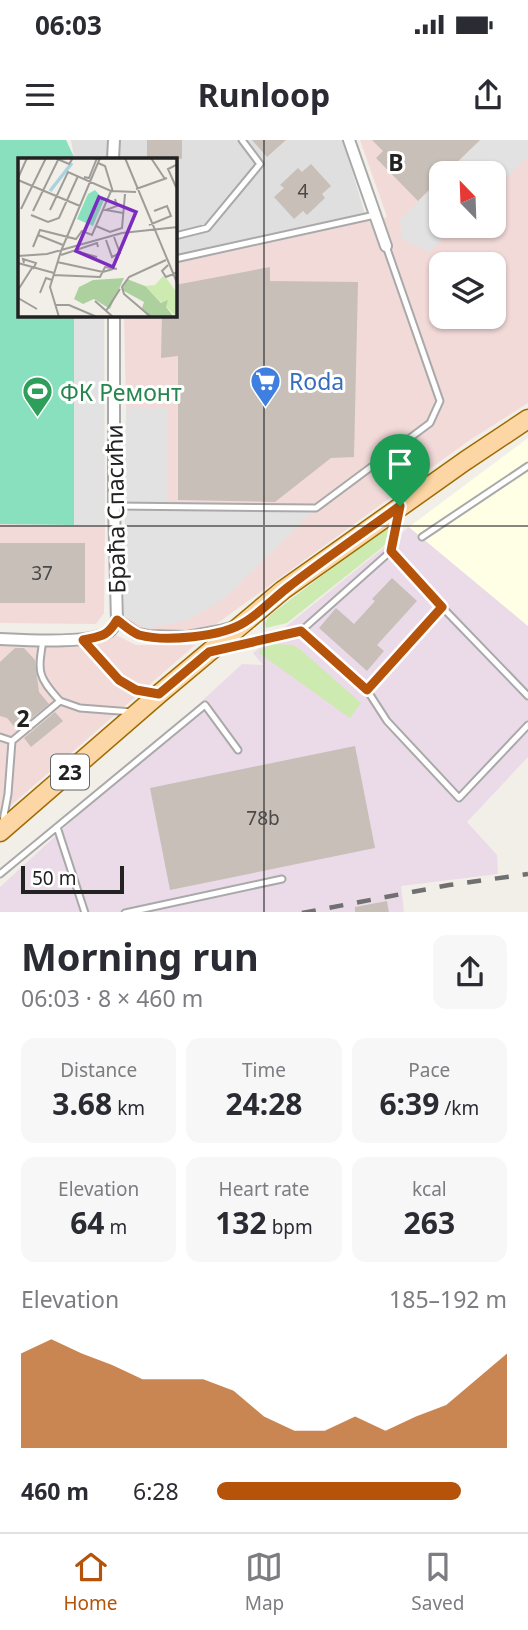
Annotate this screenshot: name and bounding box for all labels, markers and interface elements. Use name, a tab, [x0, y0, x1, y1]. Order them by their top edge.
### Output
text: 06:03	[35, 7, 102, 43]
text: Runloop	[198, 73, 330, 116]
icon: menu	[21, 76, 59, 114]
icon: share	[469, 76, 507, 114]
text: B	[388, 146, 404, 178]
inset map	[18, 158, 177, 317]
north arrow	[429, 161, 506, 238]
map controls	[429, 161, 506, 329]
house number: 4	[298, 178, 309, 204]
button: layers	[429, 252, 506, 329]
supermarket icon: Roda	[249, 364, 283, 408]
place label: Roda	[289, 365, 344, 397]
sports icon: ФК Ремонт	[20, 375, 54, 419]
place label: ФК Ремонт	[60, 376, 182, 408]
street label: Браћа Спасићи	[98, 424, 132, 594]
pin	[370, 434, 430, 506]
icon: arrive	[381, 445, 419, 483]
house number: 37	[31, 560, 53, 586]
text: 2	[16, 702, 30, 734]
road number: 23	[51, 754, 89, 790]
house number: 78b	[246, 805, 280, 831]
scale bar	[21, 864, 124, 895]
text: 50 m	[32, 865, 76, 891]
text: Morning run	[21, 930, 259, 982]
button: share	[433, 935, 507, 1009]
text: 06:03 · 8 × 460 m	[21, 982, 203, 1014]
text: Distance	[60, 1057, 137, 1083]
text: Time	[242, 1057, 286, 1083]
text: Pace	[408, 1057, 450, 1083]
text: 3.68	[52, 1083, 112, 1124]
text: 24:28	[225, 1083, 303, 1124]
text: 6:39	[379, 1083, 439, 1124]
text: km	[112, 1095, 145, 1121]
text: /km	[439, 1095, 479, 1121]
text: Elevation	[58, 1176, 139, 1202]
text: Heart rate	[219, 1176, 309, 1202]
text: kcal	[412, 1176, 447, 1202]
text: 64	[70, 1202, 104, 1243]
text: 132	[215, 1202, 267, 1243]
text: 263	[404, 1202, 455, 1243]
text: m	[104, 1214, 127, 1240]
text: bpm	[267, 1214, 313, 1240]
text: Elevation	[21, 1283, 119, 1315]
text: 185–192 m	[389, 1283, 507, 1315]
text: 460 m	[21, 1475, 89, 1507]
text: 6:28	[133, 1475, 179, 1507]
tab: Home	[64, 1548, 118, 1616]
tab: Map	[245, 1548, 284, 1616]
tab: Saved	[411, 1548, 464, 1616]

